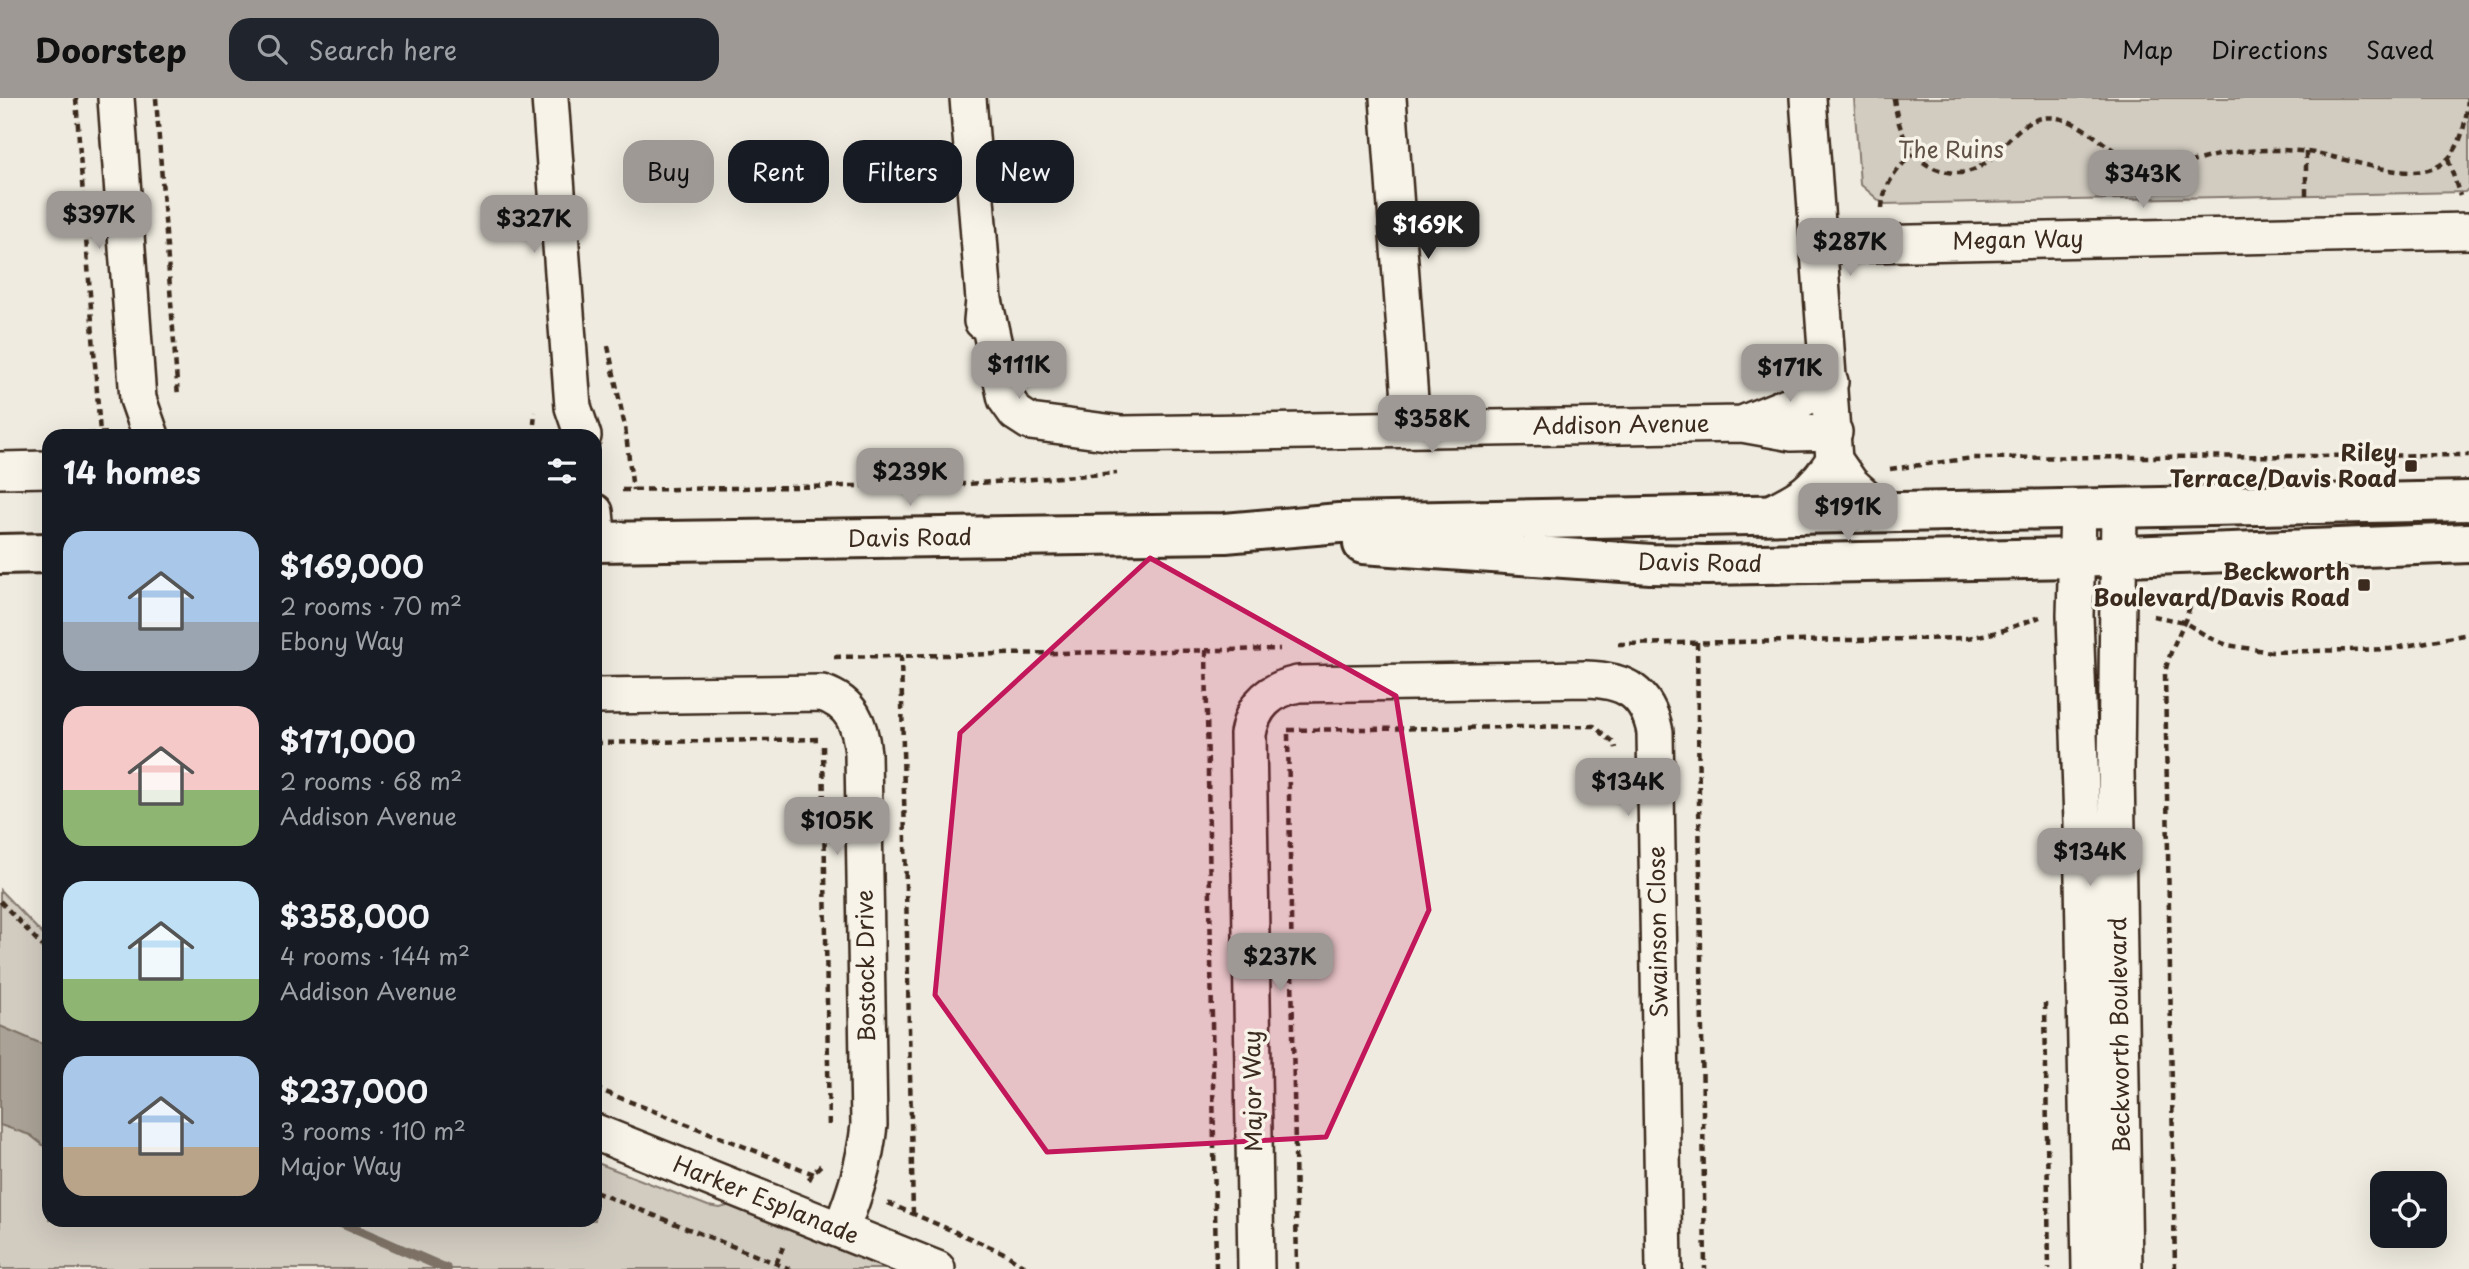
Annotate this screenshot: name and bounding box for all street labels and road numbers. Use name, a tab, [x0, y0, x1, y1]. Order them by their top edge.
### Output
street label: Megan Way	[1952, 220, 2084, 257]
street label: Addison Avenue	[1532, 404, 1710, 443]
street label: Davis Road	[847, 518, 972, 555]
street label: Davis Road	[1638, 543, 1763, 580]
street label: Swainson Close	[1638, 846, 1675, 1018]
street label: Bostock Drive	[846, 889, 883, 1043]
street label: Beckworth Boulevard	[2099, 917, 2138, 1153]
street label: Major Way	[1233, 1030, 1270, 1152]
street label: Harker Esplanade	[668, 1145, 865, 1252]

